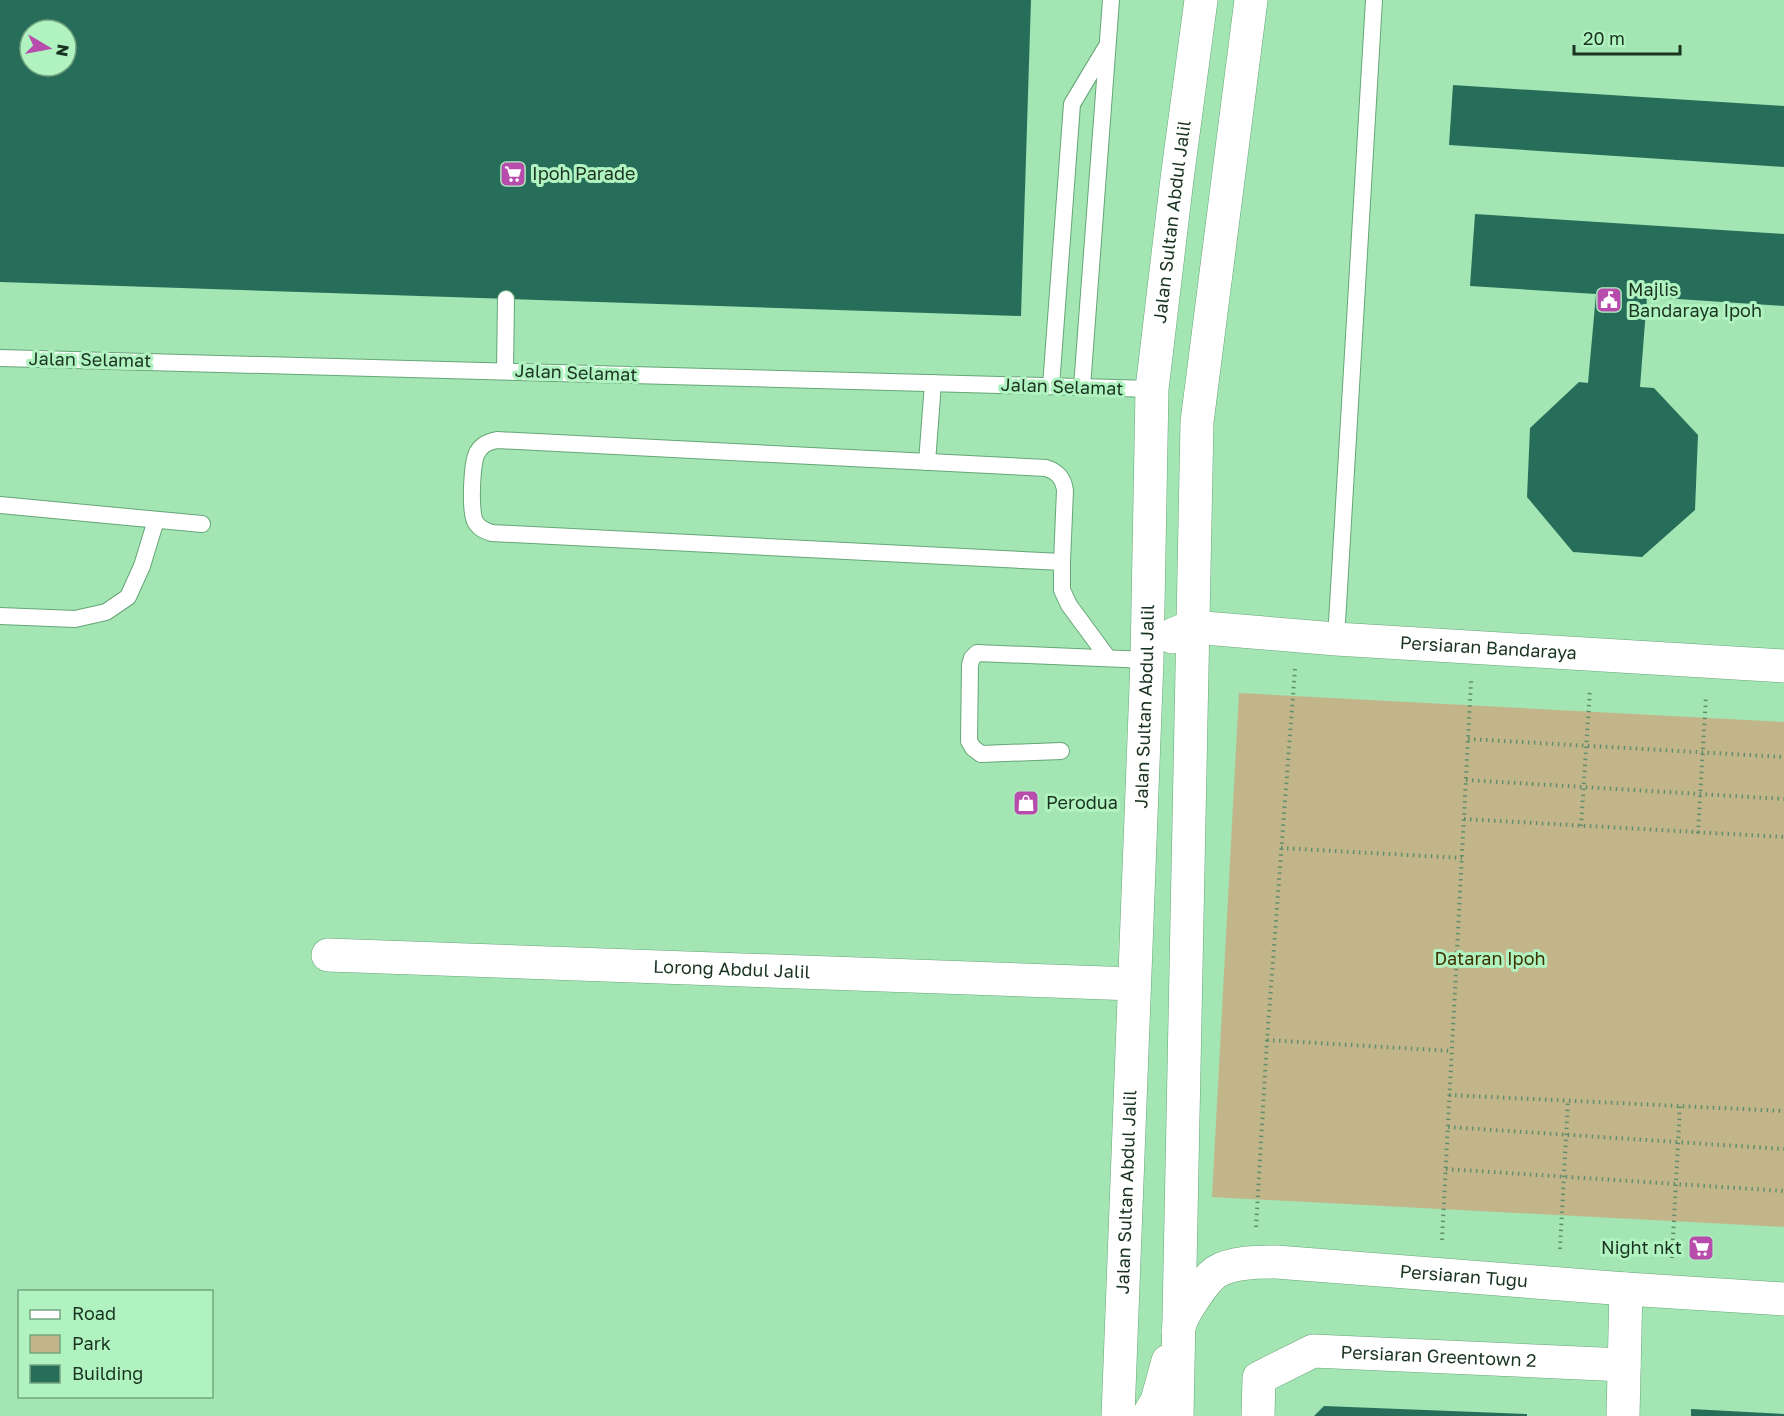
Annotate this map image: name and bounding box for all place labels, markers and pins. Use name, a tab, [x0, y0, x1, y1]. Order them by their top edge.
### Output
supermarket icon: Ipoh Parade	[498, 159, 528, 189]
place label: Ipoh Parade	[532, 162, 635, 184]
place label: Majlis Bandaraya Ipoh	[1628, 278, 1762, 321]
public building icon: Majlis Bandaraya Ipoh	[1594, 285, 1624, 315]
shop icon: Perodua	[1011, 788, 1041, 818]
place label: Perodua	[1046, 791, 1118, 813]
supermarket icon: Night nkt	[1686, 1233, 1716, 1263]
place label: Night nkt	[1601, 1236, 1682, 1258]

